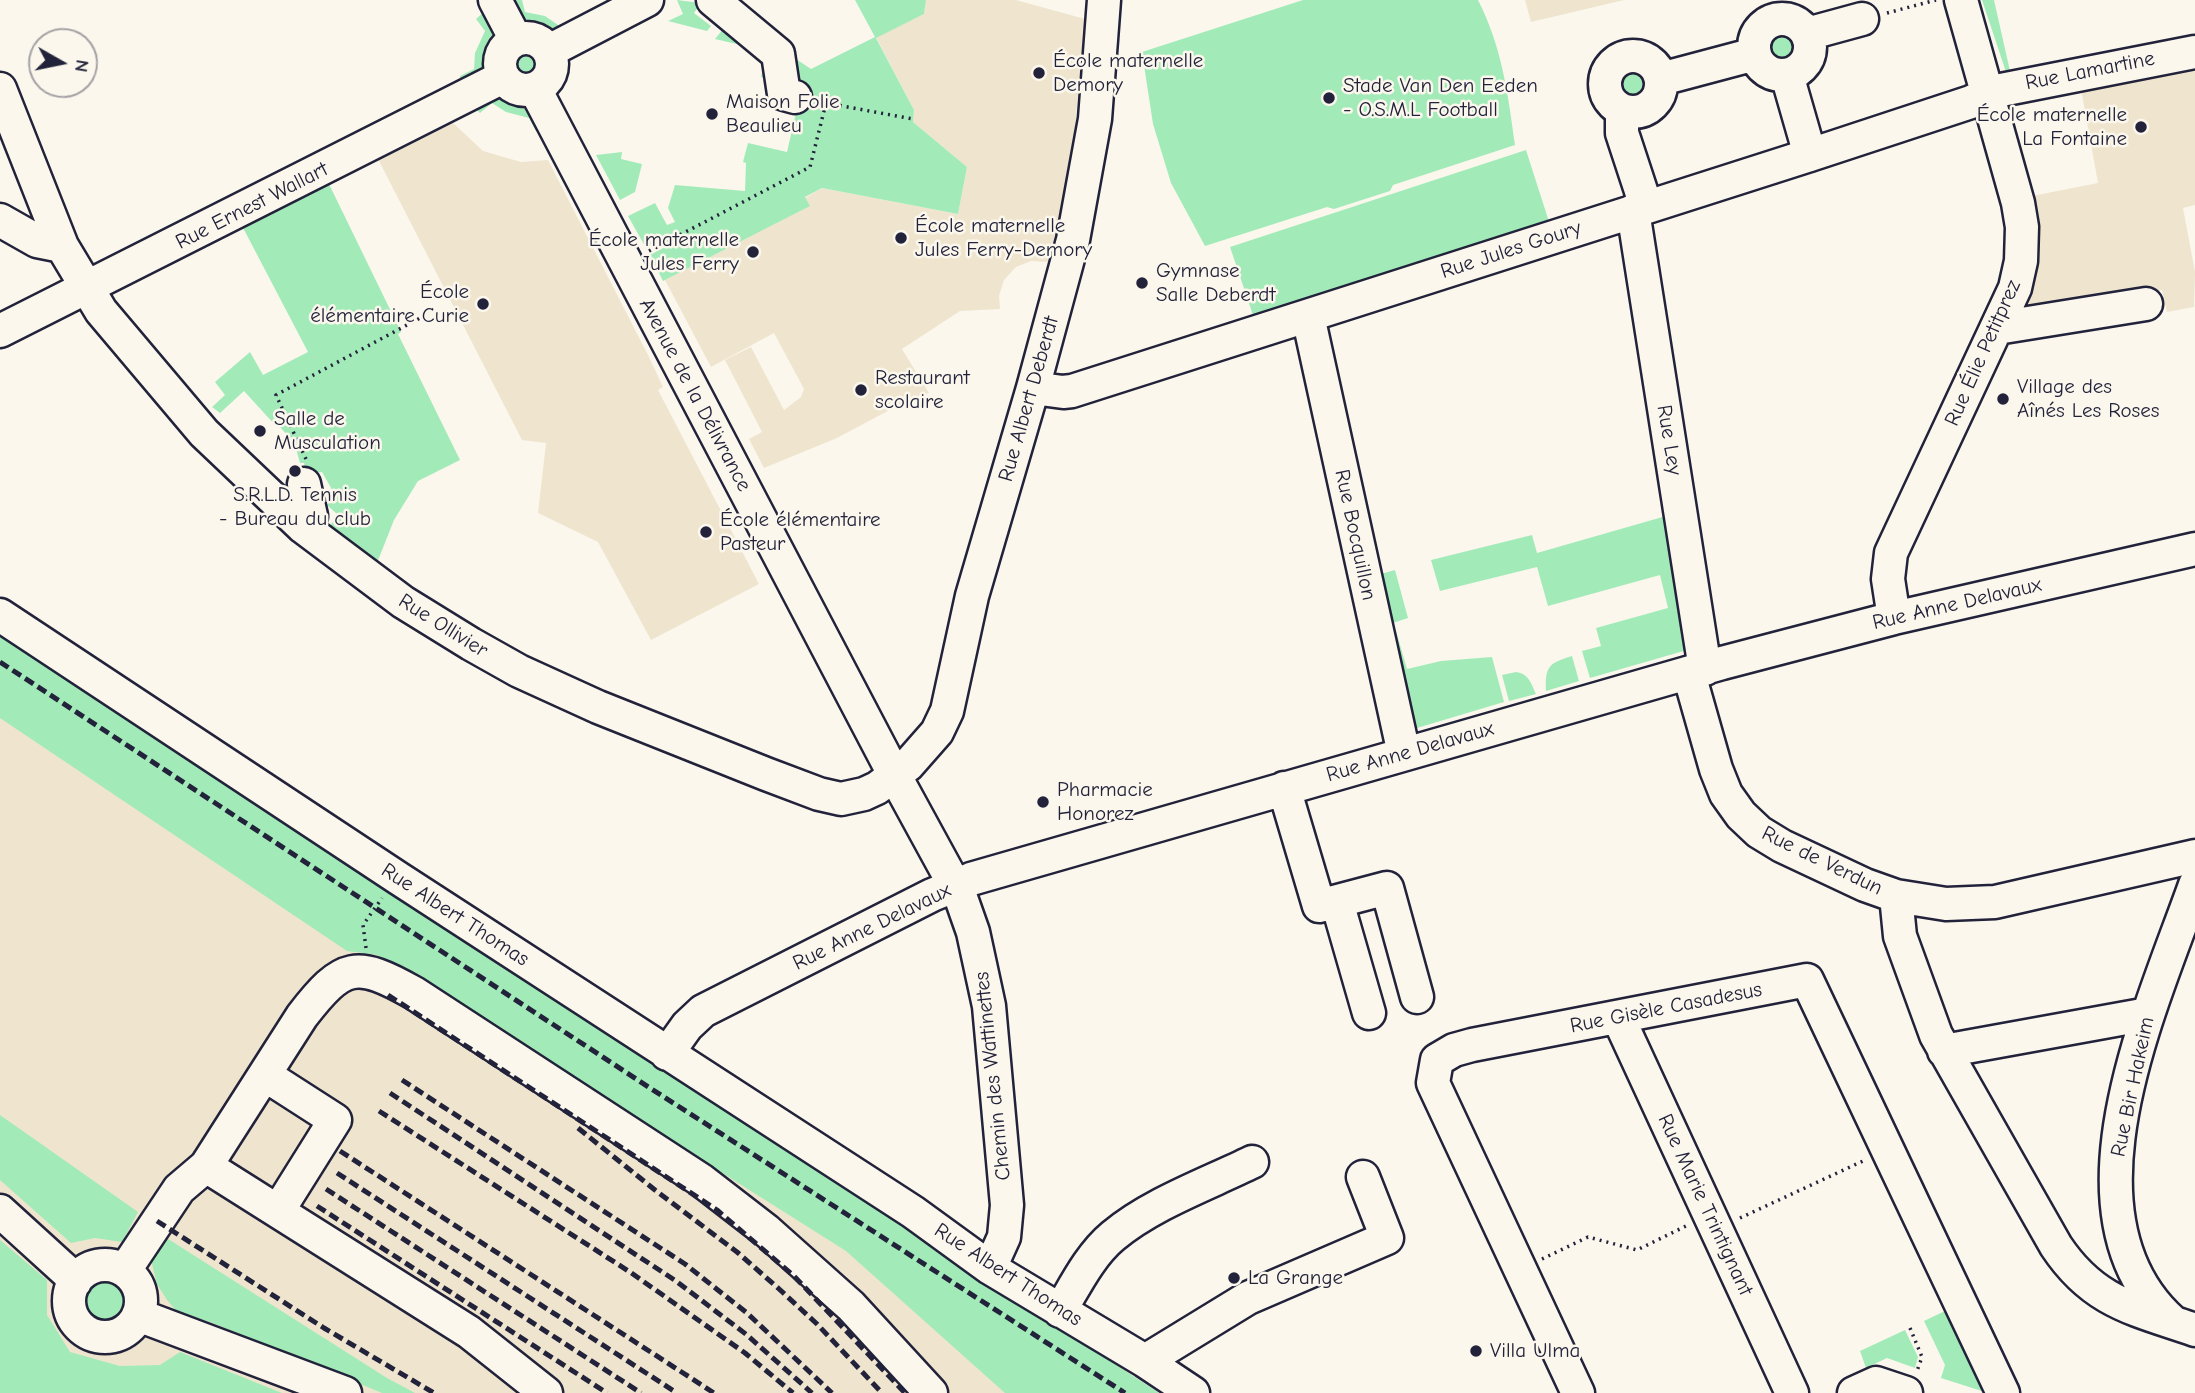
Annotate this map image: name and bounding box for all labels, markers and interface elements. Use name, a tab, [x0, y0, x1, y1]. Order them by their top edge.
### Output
north arrow	[28, 28, 98, 98]
street label: Rue Lamartine	[2023, 46, 2157, 96]
place label: École maternelle Demory	[1053, 48, 1203, 98]
text: N	[70, 58, 94, 74]
marker: École maternelle Demory	[1031, 65, 1047, 81]
place label: Stade Van Den Eeden - O.S.M.L Football	[1343, 73, 1538, 123]
place label: Maison Folie Beaulieu	[726, 89, 840, 139]
marker: Stade Van Den Eeden - O.S.M.L Football	[1321, 90, 1337, 106]
place label: École maternelle La Fontaine	[1977, 102, 2127, 152]
marker: Maison Folie Beaulieu	[704, 106, 720, 122]
marker: École maternelle La Fontaine	[2133, 119, 2149, 135]
street label: Rue Ernest Wallart	[172, 157, 332, 255]
place label: École maternelle Jules Ferry-Demory	[915, 213, 1092, 263]
street label: Rue Jules Goury	[1437, 215, 1585, 285]
place label: École maternelle Jules Ferry	[589, 227, 739, 277]
marker: École maternelle Jules Ferry-Demory	[893, 230, 909, 246]
marker: École maternelle Jules Ferry	[745, 244, 761, 260]
place label: Gymnase Salle Deberdt	[1156, 258, 1275, 308]
marker: Gymnase Salle Deberdt	[1134, 275, 1150, 291]
street label: Rue Élie Petitprez	[1940, 276, 2026, 430]
place label: École élémentaire Curie	[310, 279, 469, 329]
street label: Avenue de la Délivrance	[633, 294, 757, 496]
marker: École élémentaire Curie	[475, 296, 491, 312]
street label: Rue Albert Deberdt	[993, 313, 1065, 485]
place label: Restaurant scolaire	[875, 365, 970, 415]
place label: Village des Aînés Les Roses	[2017, 374, 2159, 424]
marker: Restaurant scolaire	[853, 382, 869, 398]
marker: Village des Aînés Les Roses	[1995, 391, 2011, 407]
street label: Rue Ley	[1651, 403, 1687, 477]
place label: Salle de Musculation	[274, 406, 381, 456]
marker: Salle de Musculation	[252, 423, 268, 439]
marker: S.R.L.D. Tennis - Bureau du club	[287, 463, 303, 479]
street label: Rue Bocquillon	[1329, 467, 1381, 603]
place label: S.R.L.D. Tennis - Bureau du club	[219, 482, 371, 532]
place label: École élémentaire Pasteur	[720, 507, 881, 557]
marker: École élémentaire Pasteur	[698, 524, 714, 540]
street label: Rue Anne Delavaux	[1870, 572, 2044, 636]
street label: Rue Ollivier	[394, 589, 492, 663]
street label: Rue Anne Delavaux	[1323, 716, 1497, 788]
place label: Pharmacie Honorez	[1057, 777, 1153, 827]
marker: Pharmacie Honorez	[1035, 794, 1051, 810]
street label: Rue de Verdun	[1758, 821, 1886, 901]
street label: Rue Albert Thomas	[376, 858, 534, 972]
street label: Rue Anne Delavaux	[789, 878, 955, 976]
street label: Chemin des Wattinettes	[969, 970, 1017, 1182]
street label: Rue Gisèle Casadesus	[1568, 977, 1764, 1039]
street label: Rue Bir Hakeim	[2106, 1015, 2160, 1159]
street label: Rue Marie Trintignant	[1652, 1110, 1758, 1300]
street label: Rue Albert Thomas	[929, 1218, 1087, 1332]
place label: La Grange	[1248, 1265, 1343, 1291]
marker: La Grange	[1226, 1270, 1242, 1286]
place label: Villa Ulma	[1490, 1338, 1580, 1364]
marker: Villa Ulma	[1468, 1343, 1484, 1359]

